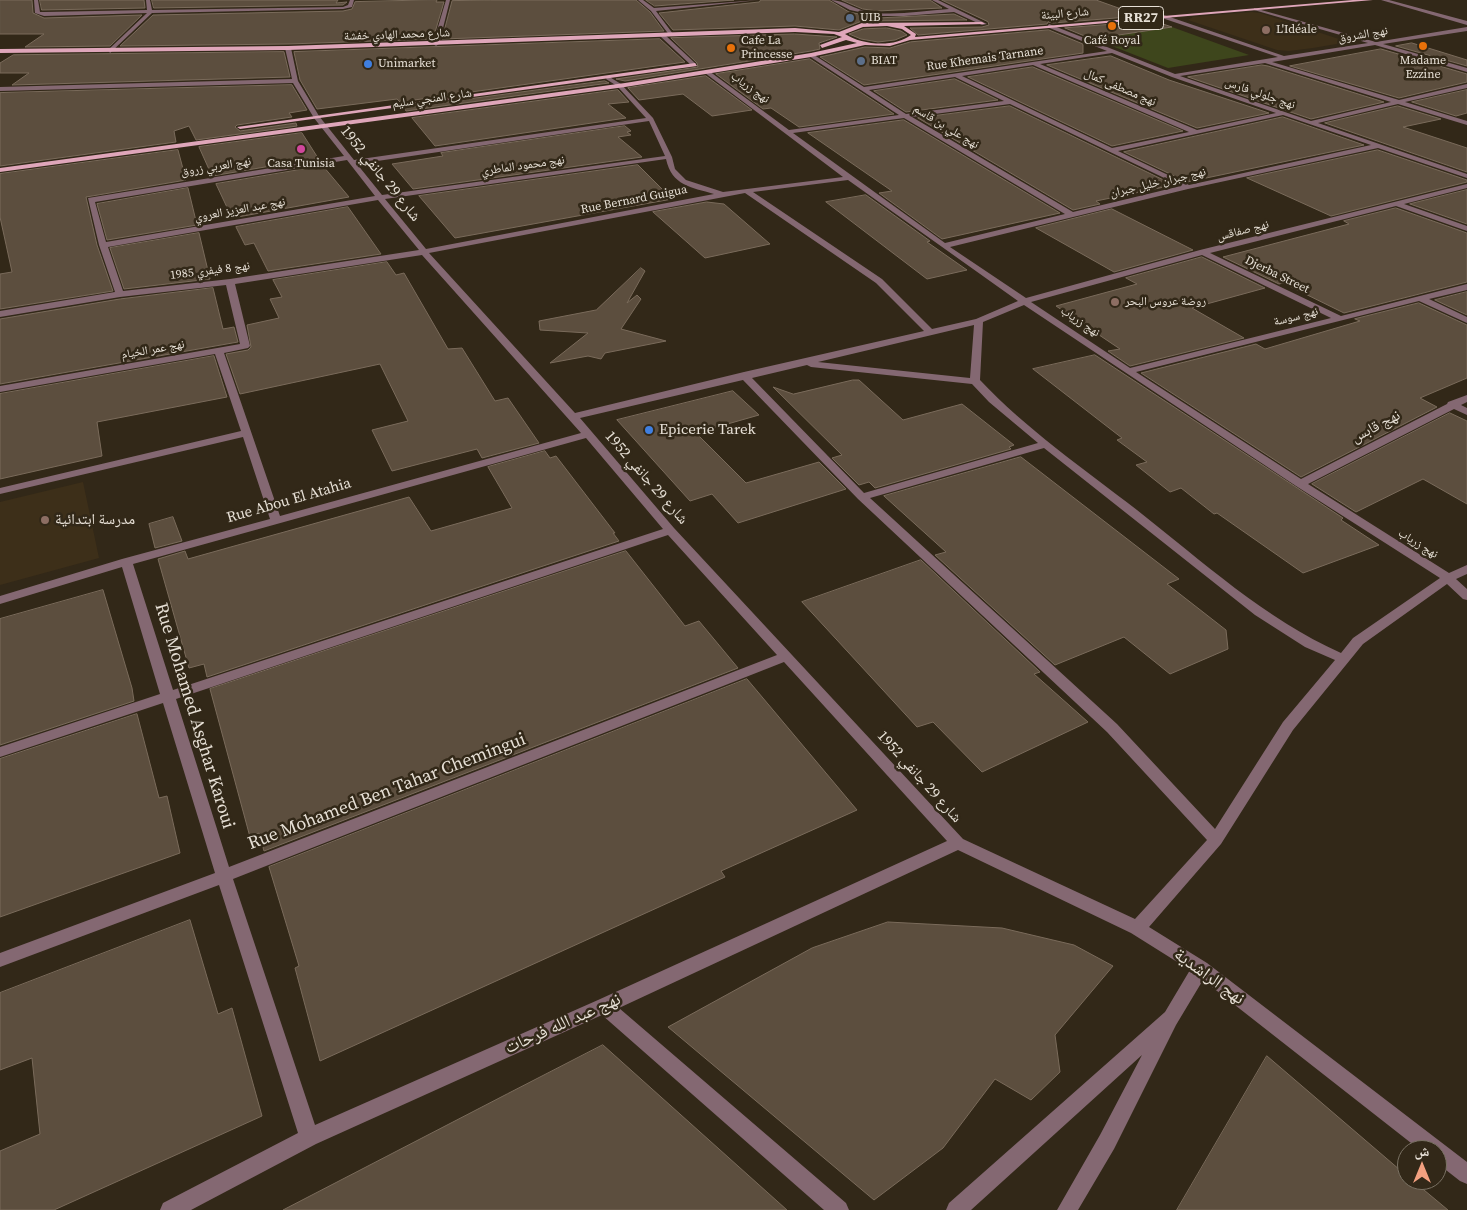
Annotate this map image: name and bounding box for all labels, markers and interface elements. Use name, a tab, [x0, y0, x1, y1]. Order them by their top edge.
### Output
street label: شارع البيئة	[1041, 5, 1089, 23]
road number: RR27	[1118, 7, 1164, 30]
place label: UIB	[860, 11, 880, 25]
marker: UIB	[844, 12, 856, 24]
marker: Café Royal	[1106, 20, 1118, 32]
place label: L'Idéale	[1276, 23, 1317, 37]
marker: L'Idéale	[1260, 24, 1272, 36]
street label: نهج الشروق	[1337, 24, 1389, 46]
street label: شارع محمد الهادي خفشة	[344, 26, 450, 44]
place label: Cafe La Princesse	[741, 34, 792, 62]
place label: Café Royal	[1084, 34, 1140, 48]
marker: Madame Ezzine	[1417, 40, 1429, 52]
marker: Cafe La Princesse	[725, 42, 737, 54]
street label: Rue Khemais Tarnane	[926, 44, 1044, 74]
place label: BIAT	[871, 54, 897, 68]
place label: Madame Ezzine	[1400, 54, 1446, 82]
marker: BIAT	[855, 55, 867, 67]
place label: Unimarket	[378, 57, 435, 71]
marker: Unimarket	[362, 58, 374, 70]
street label: نهج مصطفى كمال	[1082, 66, 1158, 110]
street label: نهج زرياب	[728, 69, 772, 107]
street label: نهج جلولي فارس	[1223, 75, 1297, 113]
street label: شارع المنجي سليم	[391, 86, 473, 112]
street label: نهج علي بن قاسم	[911, 102, 981, 152]
street label: شارع 29 جانفي 1952	[336, 123, 424, 225]
marker: Casa Tunisia	[295, 143, 307, 155]
street label: نهج محمود الماطري	[480, 153, 566, 179]
street label: نهج العربي زروق	[180, 154, 252, 180]
place label: Casa Tunisia	[267, 157, 335, 171]
street label: نهج جبران خليل جبران	[1109, 165, 1207, 201]
street label: Rue Bernard Guigua	[580, 183, 688, 217]
street label: نهج عبد العزيز العروي	[193, 195, 287, 225]
street label: نهج صفاقس	[1216, 218, 1270, 244]
street label: Djerba Street	[1242, 253, 1312, 297]
street label: نهج 8 فيفري 1985	[169, 259, 251, 283]
place label: روضة عروس البحر	[1125, 295, 1206, 309]
marker: روضة عروس البحر	[1109, 296, 1121, 308]
street label: نهج زرياب	[1058, 304, 1102, 340]
street label: نهج سوسة	[1272, 305, 1320, 329]
street label: نهج عمر الخيام	[120, 337, 186, 363]
street label: نهج قابس	[1348, 407, 1404, 447]
place label: Epicerie Tarek	[659, 421, 756, 439]
marker: Epicerie Tarek	[643, 424, 655, 436]
street label: شارع 29 جانفي 1952	[601, 428, 691, 528]
street label: Rue Abou El Atahia	[225, 475, 353, 527]
place label: مدرسة ابتدائية	[55, 511, 135, 529]
marker: مدرسة ابتدائية	[39, 514, 51, 526]
street label: نهج زرياب	[1395, 526, 1441, 562]
street label: Rue Mohamed Asghar Karoui	[149, 600, 239, 832]
street label: شارع 29 جانفي 1952	[873, 727, 965, 827]
street label: Rue Mohamed Ben Tahar Chemingui	[245, 729, 529, 855]
street label: نهج الراشدية	[1169, 944, 1249, 1010]
street label: نهج عبد الله فرحات	[502, 989, 624, 1059]
north arrow	[1397, 1140, 1447, 1190]
text: ش	[1415, 1141, 1429, 1161]

